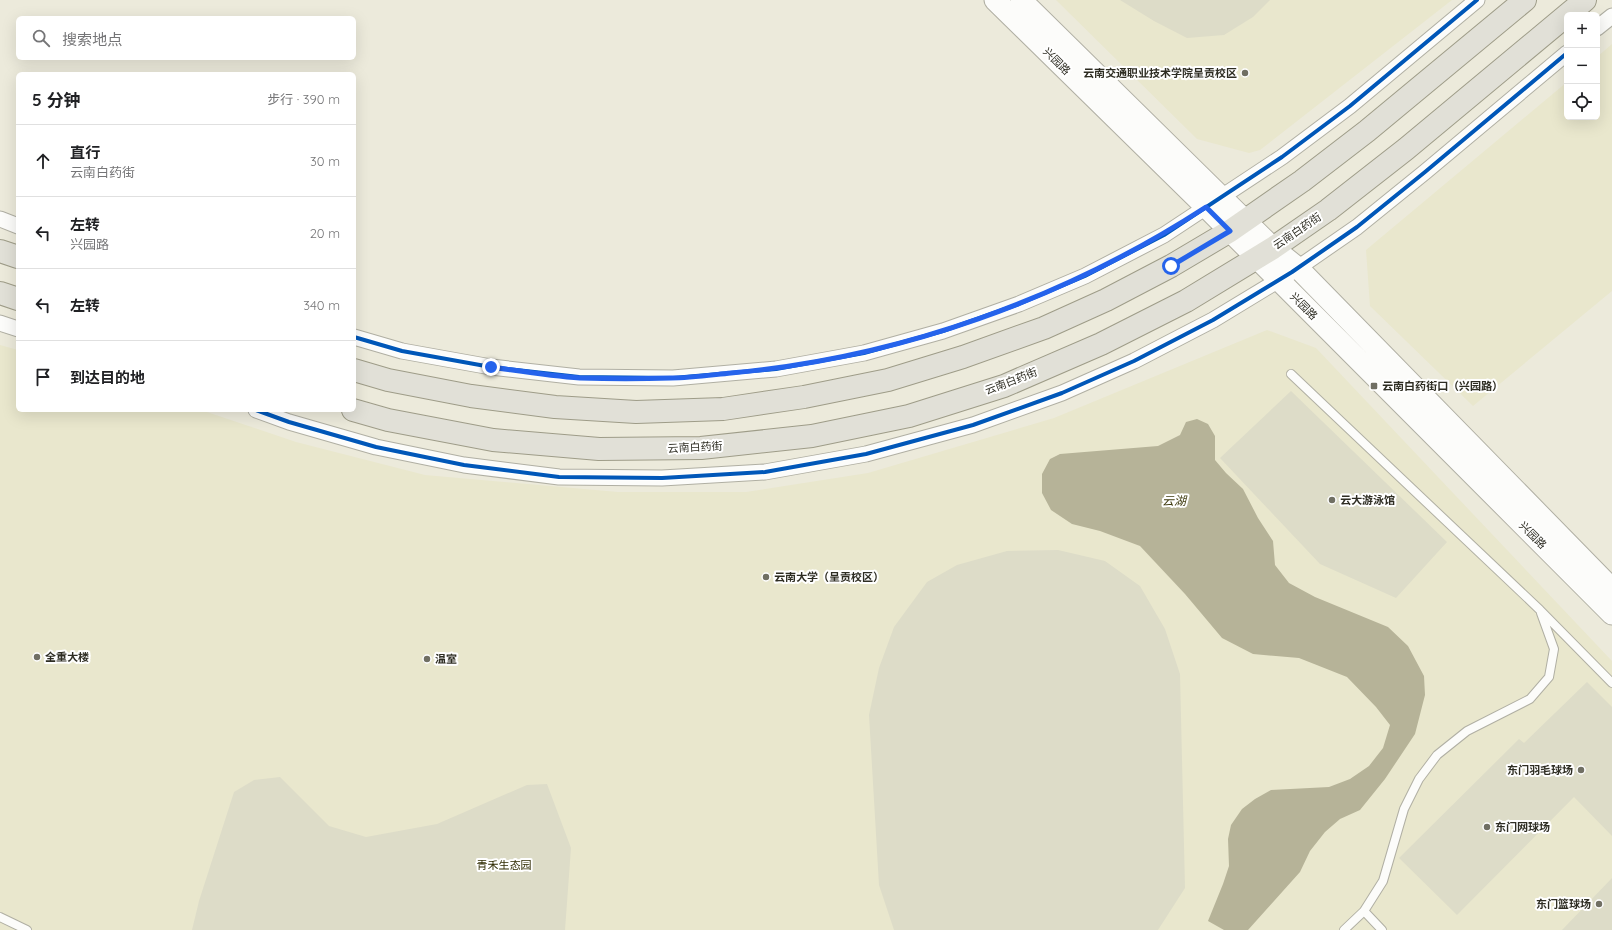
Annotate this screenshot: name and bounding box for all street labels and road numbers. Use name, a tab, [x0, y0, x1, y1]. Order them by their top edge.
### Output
street label: 兴园路	[1040, 44, 1074, 78]
street label: 云南白药街	[1270, 210, 1324, 252]
street label: 兴园路	[1287, 289, 1321, 323]
street label: 云南白药街	[983, 365, 1039, 397]
street label: 云南白药街	[667, 439, 723, 455]
street label: 兴园路	[1516, 518, 1550, 552]

